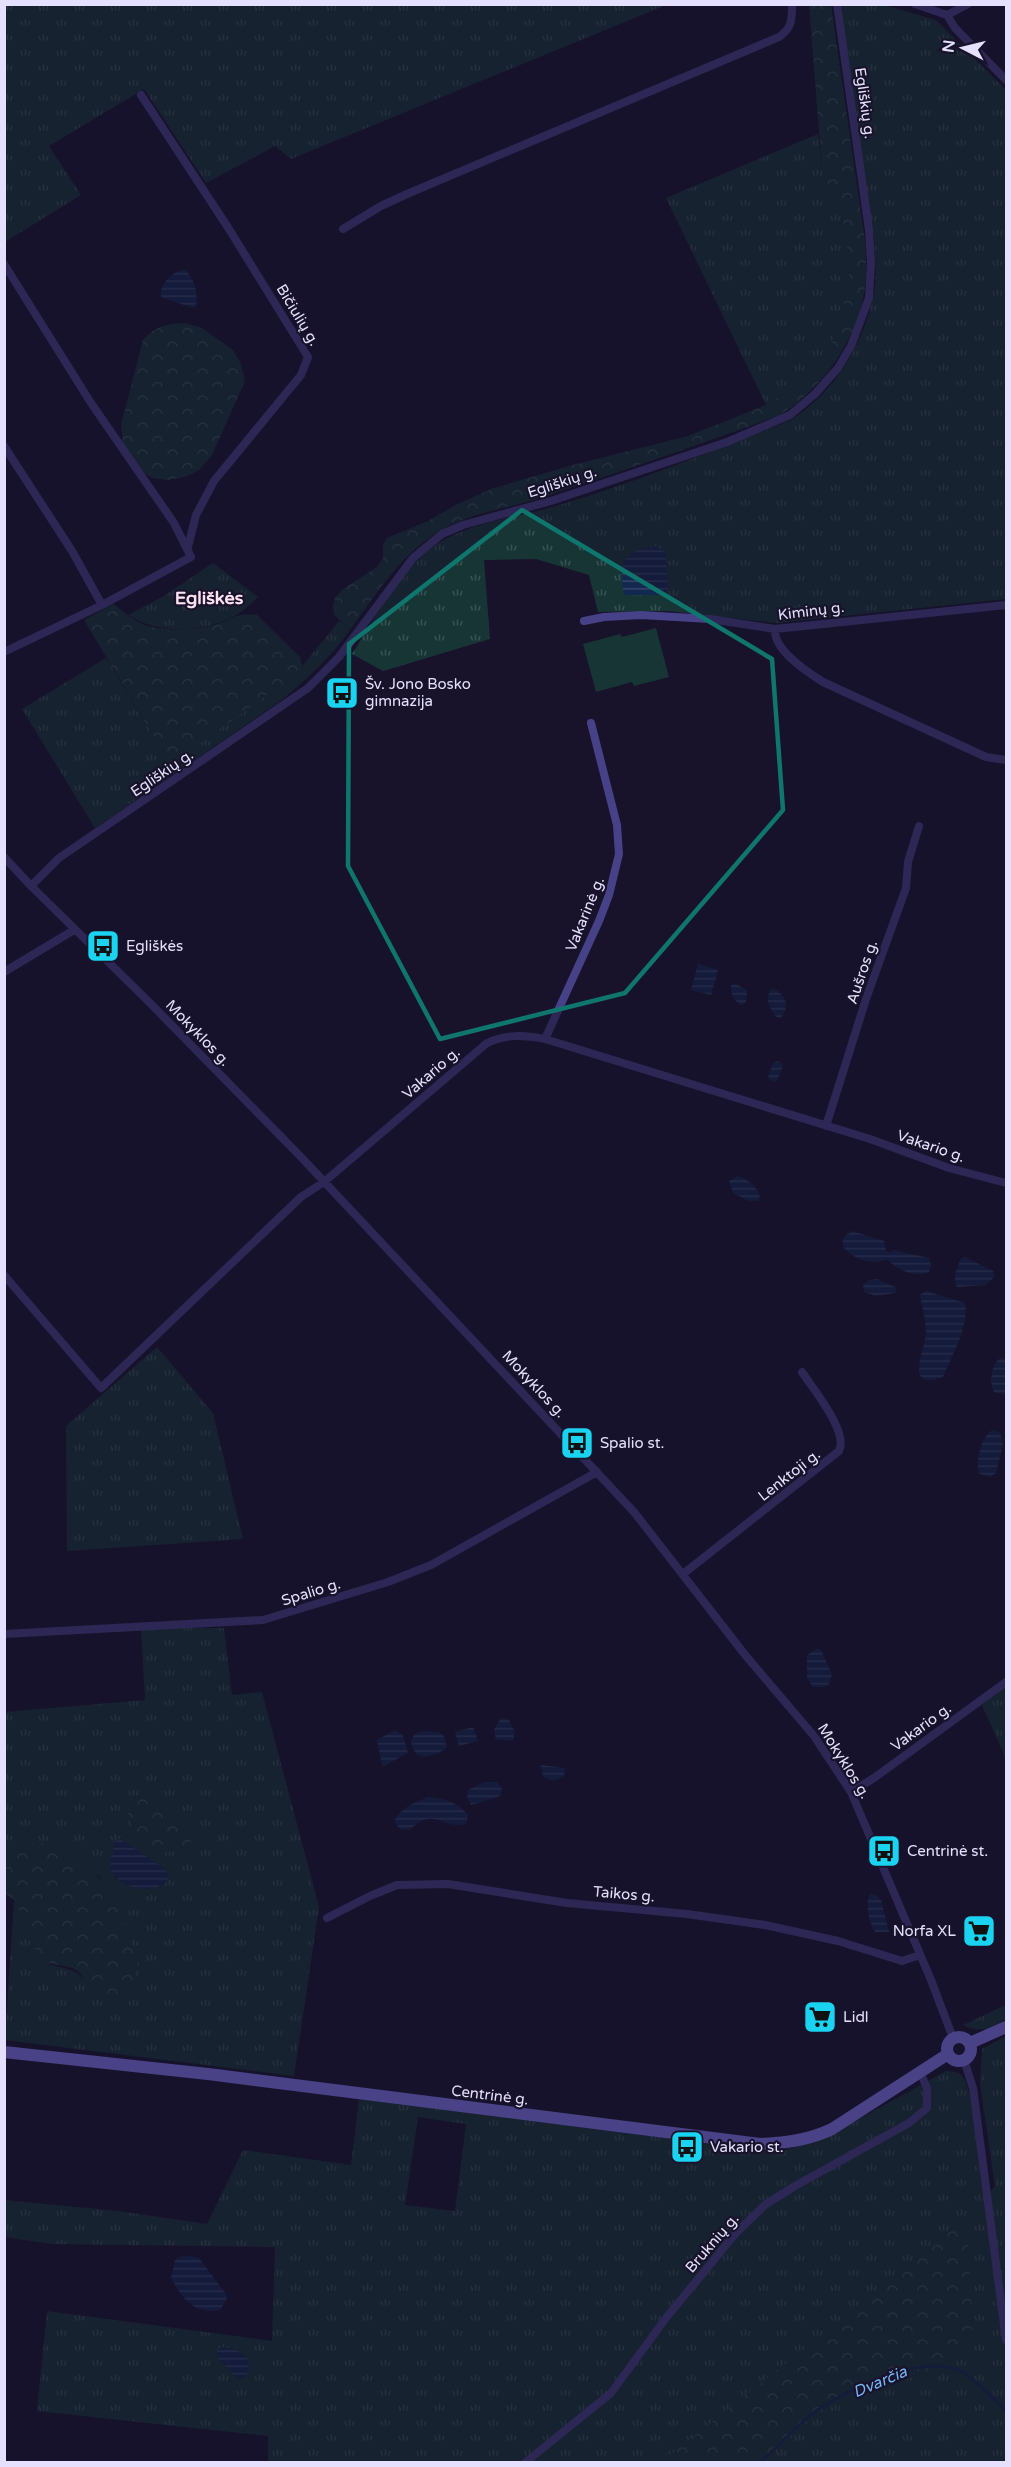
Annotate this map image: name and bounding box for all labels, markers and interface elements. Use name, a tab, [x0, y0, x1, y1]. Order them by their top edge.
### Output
north arrow	[933, 18, 993, 78]
text: N	[938, 39, 960, 54]
street label: Egliškių g.	[851, 66, 879, 140]
street label: Bičiulių g.	[273, 281, 323, 349]
street label: Egliškių g.	[525, 462, 599, 502]
district label: Egliškės	[175, 587, 244, 609]
street label: Kiminų g.	[777, 598, 845, 624]
bus stop icon: Šv. Jono Bosko gimnazija	[324, 675, 360, 711]
place label: Šv. Jono Bosko gimnazija	[365, 675, 471, 710]
street label: Egliškių g.	[127, 745, 197, 801]
street label: Vakarinė g.	[562, 874, 608, 954]
bus stop icon: Egliškės	[85, 928, 121, 964]
place label: Egliškės	[126, 937, 183, 955]
street label: Aušros g.	[843, 938, 881, 1006]
street label: Mokyklos g.	[162, 996, 234, 1070]
street label: Vakario g.	[399, 1043, 463, 1103]
street label: Vakario g.	[895, 1126, 967, 1166]
street label: Mokyklos g.	[498, 1347, 570, 1421]
bus stop icon: Spalio st.	[559, 1425, 595, 1461]
place label: Spalio st.	[600, 1434, 664, 1452]
street label: Lenktoji g.	[754, 1445, 824, 1505]
street label: Spalio g.	[279, 1574, 343, 1610]
street label: Vakario g.	[887, 1699, 955, 1755]
street label: Mokyklos g.	[814, 1720, 874, 1802]
bus stop icon: Centrinė st.	[866, 1833, 902, 1869]
place label: Centrinė st.	[907, 1842, 988, 1860]
street label: Taikos g.	[592, 1882, 656, 1906]
supermarket icon: Norfa XL	[961, 1913, 997, 1949]
place label: Norfa XL	[893, 1922, 956, 1940]
supermarket icon: Lidl	[802, 1999, 838, 2035]
place label: Lidl	[843, 2008, 869, 2026]
street label: Centrinė g.	[450, 2081, 530, 2109]
bus stop icon: Vakario st.	[669, 2129, 705, 2165]
place label: Vakario st.	[710, 2138, 784, 2156]
street label: Bruknių g.	[681, 2210, 743, 2276]
water label: Dvarčia	[850, 2361, 911, 2402]

